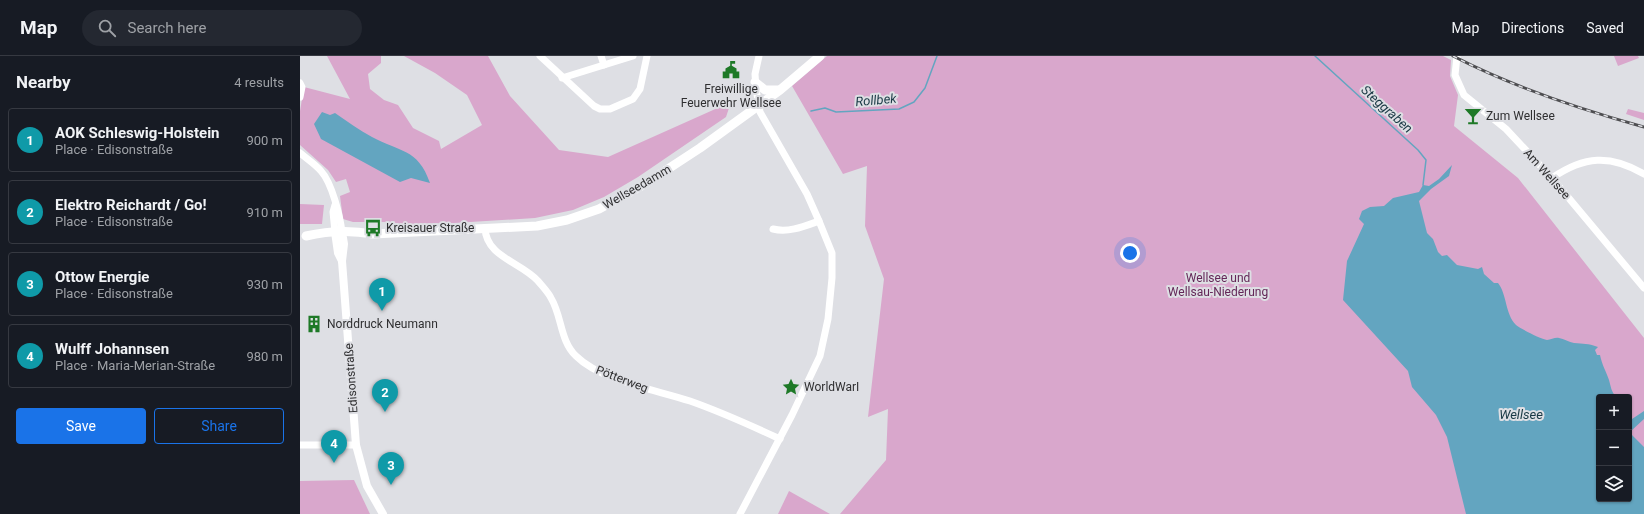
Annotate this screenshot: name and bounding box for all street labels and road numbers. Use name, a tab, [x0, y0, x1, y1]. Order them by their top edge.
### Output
street label: Am Wellsee	[1521, 146, 1573, 202]
street label: Wellseedamm	[601, 162, 673, 212]
street label: Edisonstraße	[342, 343, 360, 413]
street label: Pötterweg	[594, 363, 650, 395]

